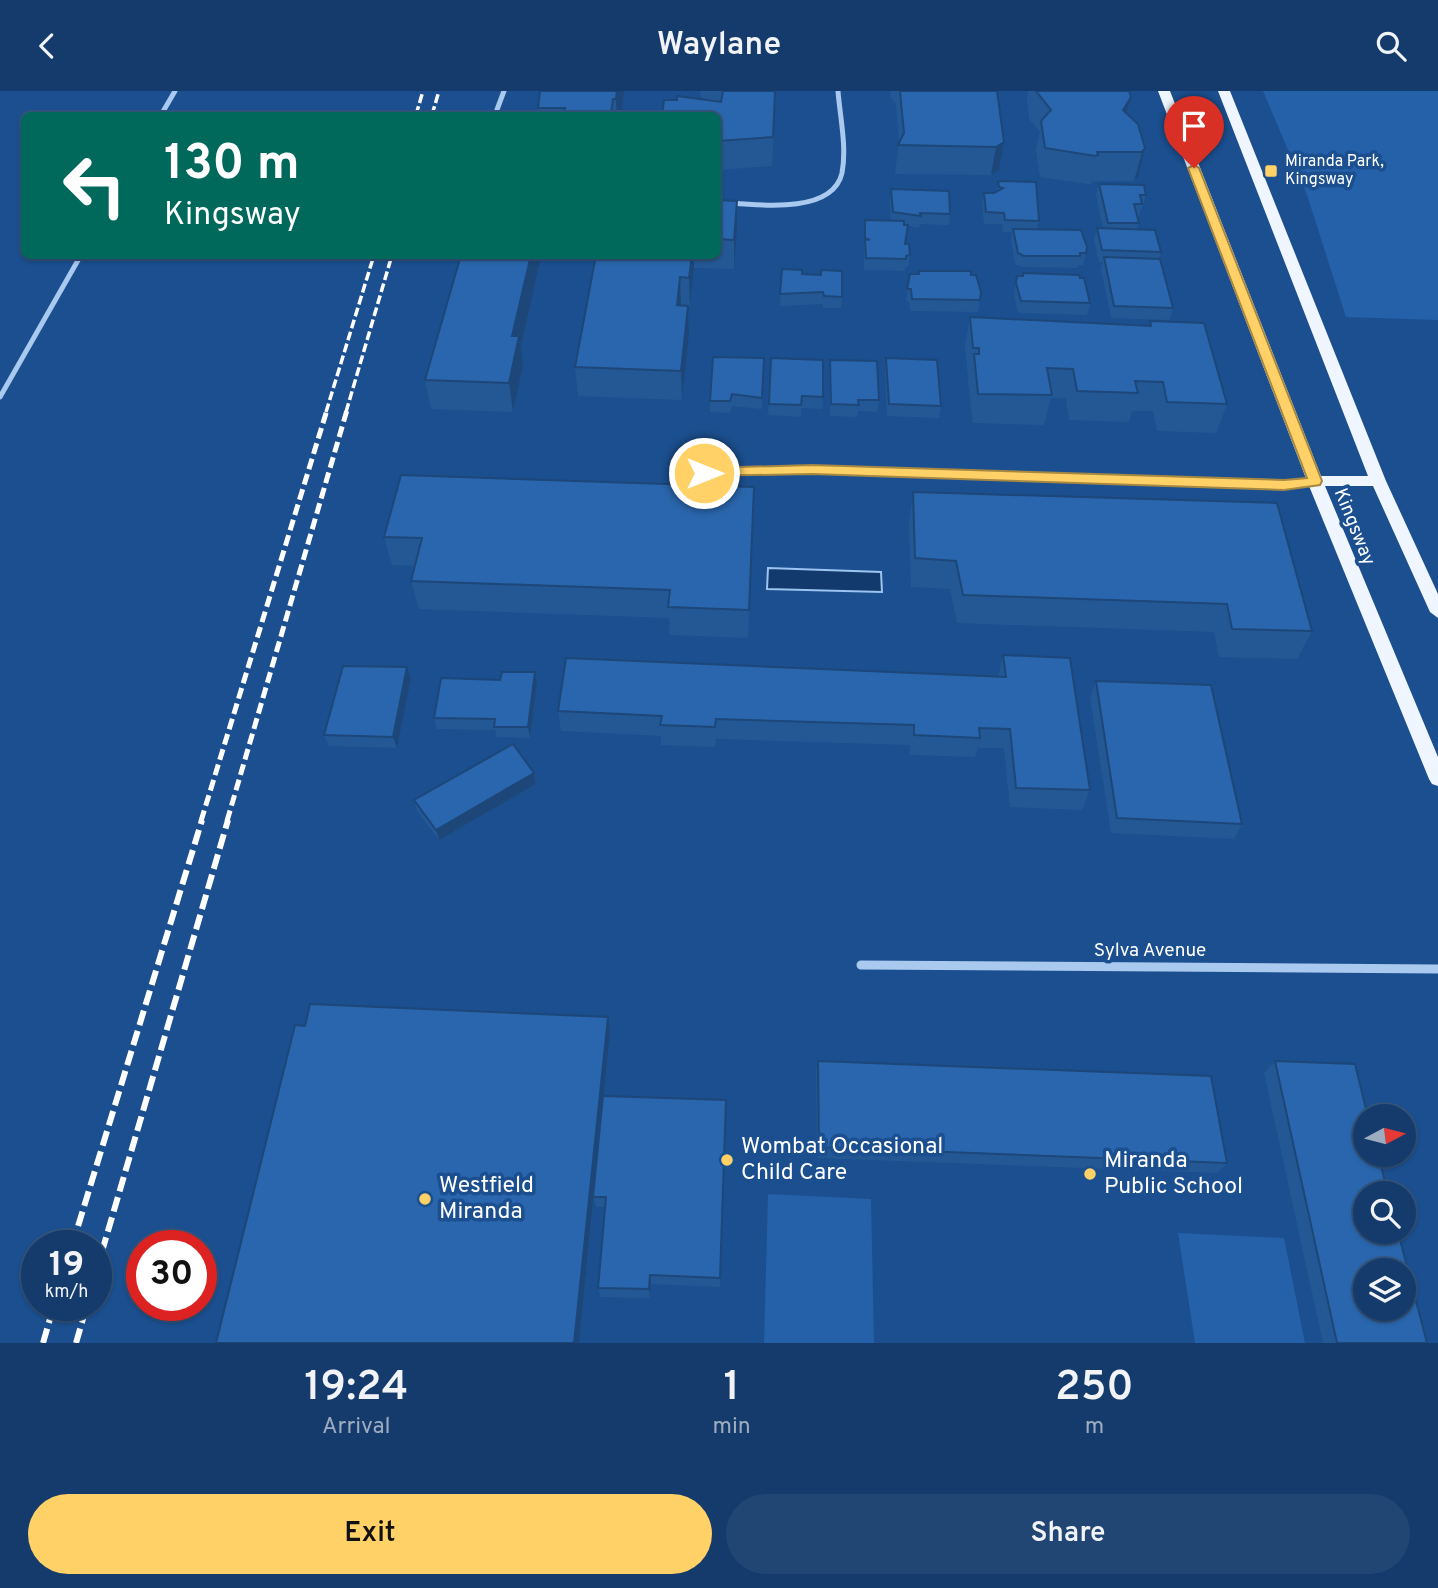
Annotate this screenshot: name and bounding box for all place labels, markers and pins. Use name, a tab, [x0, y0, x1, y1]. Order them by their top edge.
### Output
pin	[1164, 96, 1224, 168]
place label: Miranda Park, Kingsway	[1285, 152, 1384, 190]
marker: Miranda Park, Kingsway	[1263, 163, 1279, 179]
place label: Wombat Occasional Child Care	[741, 1133, 943, 1188]
place label: Miranda Public School	[1104, 1147, 1243, 1202]
marker: Wombat Occasional Child Care	[719, 1152, 735, 1168]
marker: Miranda Public School	[1082, 1166, 1098, 1182]
place label: Westfield Miranda	[439, 1172, 534, 1227]
marker: Westfield Miranda	[417, 1191, 433, 1207]

